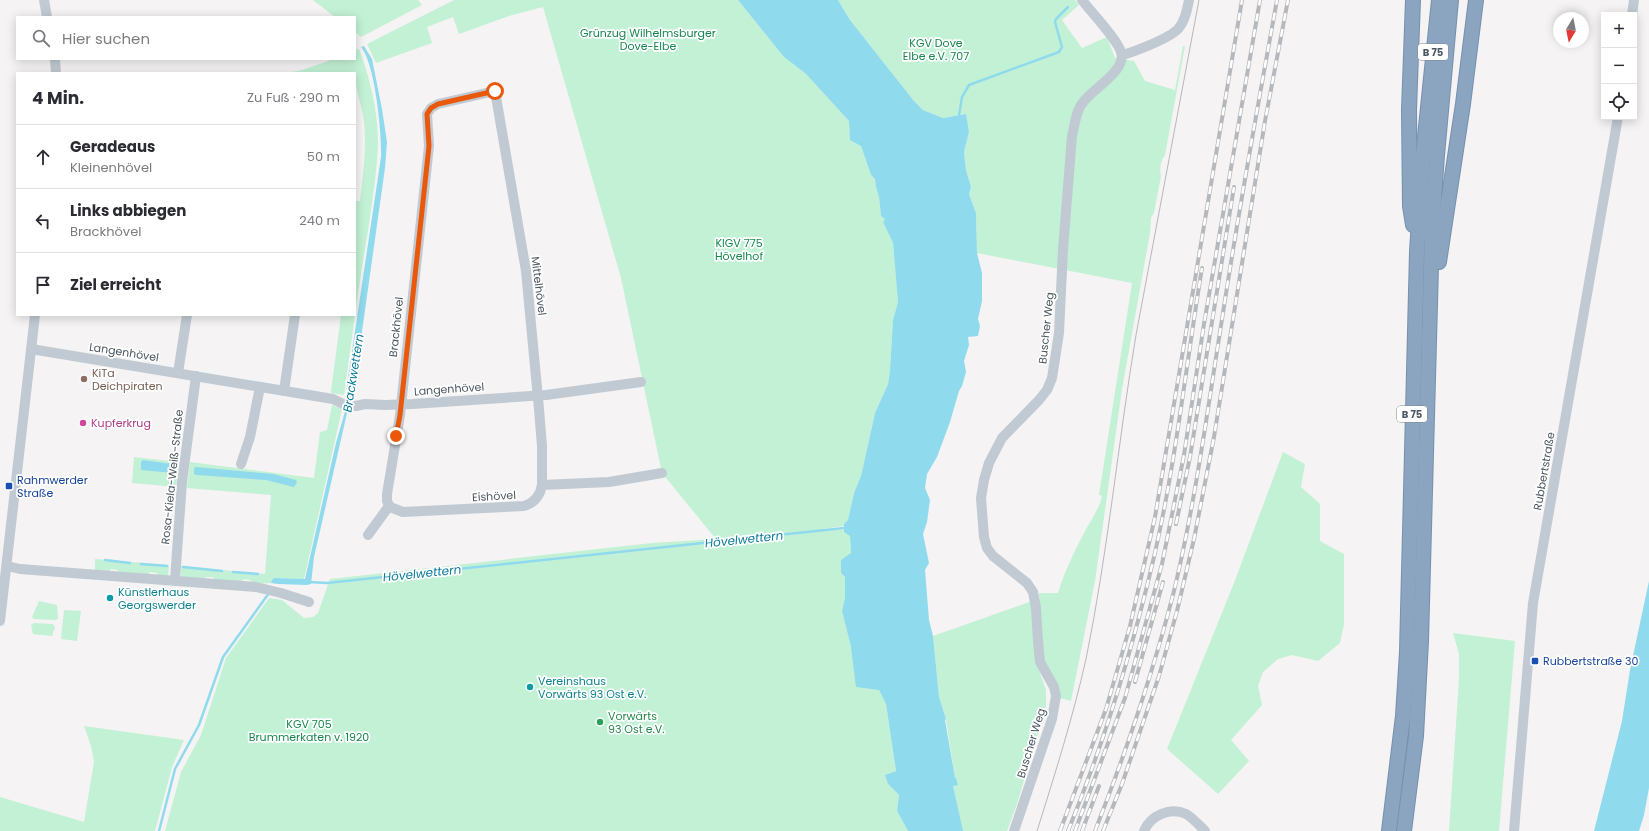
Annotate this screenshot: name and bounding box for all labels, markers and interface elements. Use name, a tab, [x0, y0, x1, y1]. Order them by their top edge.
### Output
north arrow	[1553, 12, 1589, 48]
map controls	[1601, 12, 1637, 120]
button: +	[1601, 12, 1637, 48]
search box	[16, 16, 356, 60]
park label: Grünzug Wilhelmsburger Dove-Elbe	[580, 25, 716, 54]
icon: search	[30, 27, 52, 49]
text: Hier suchen	[62, 28, 150, 49]
park label: KGV Dove Elbe e.V. 707	[903, 35, 969, 64]
road number: B 75	[1418, 44, 1448, 60]
button: −	[1601, 48, 1637, 84]
route start	[486, 82, 504, 100]
button: locate	[1601, 84, 1637, 120]
text: 4 Min.	[32, 86, 84, 110]
text: Zu Fuß · 290 m	[247, 88, 340, 107]
text: Geradeaus	[70, 136, 155, 157]
icon: ahead	[32, 146, 54, 168]
text: 50 m	[307, 147, 340, 166]
text: Kleinenhövel	[70, 158, 152, 177]
text: Links abbiegen	[70, 200, 186, 221]
icon: left	[32, 210, 54, 232]
text: 240 m	[299, 211, 340, 230]
text: Brackhövel	[70, 222, 141, 241]
park label: KlGV 775 Hövelhof	[715, 235, 763, 264]
street label: Mittelhövel	[527, 255, 551, 317]
icon: arrive	[32, 274, 54, 296]
text: Ziel erreicht	[70, 274, 161, 295]
street label: Buscher Weg	[1034, 291, 1058, 365]
street label: Brackhövel	[385, 296, 407, 358]
water label: Brackwettern	[338, 333, 368, 413]
street label: Langenhövel	[88, 339, 160, 365]
place label: KiTa Deichpiraten	[92, 365, 163, 394]
marker: KiTa Deichpiraten	[79, 374, 89, 384]
street label: Langenhövel	[413, 379, 485, 399]
road number: B 75	[1397, 406, 1427, 422]
street label: Rosa-Kiela-Weiß-Straße	[157, 409, 187, 545]
place label: Kupferkrug	[91, 415, 151, 431]
marker: Kupferkrug	[78, 418, 88, 428]
route end	[387, 427, 405, 445]
street label: Rubbertstraße	[1529, 430, 1559, 511]
place label: Rahmwerder Straße	[17, 472, 88, 501]
marker: Rahmwerder Straße	[4, 481, 14, 491]
street label: Eishövel	[472, 487, 516, 505]
water label: Hövelwettern	[704, 526, 784, 552]
water label: Hövelwettern	[382, 560, 462, 586]
place label: Künstlerhaus Georgswerder	[118, 584, 196, 613]
marker: Künstlerhaus Georgswerder	[105, 593, 115, 603]
place label: Rubbertstraße 30	[1543, 653, 1639, 669]
marker: Rubbertstraße 30	[1530, 656, 1540, 666]
place label: Vereinshaus Vorwärts 93 Ost e.V.	[538, 673, 646, 702]
marker: Vereinshaus Vorwärts 93 Ost e.V.	[525, 682, 535, 692]
street label: Buscher Weg	[1013, 706, 1049, 780]
place label: Vorwärts 93 Ost e.V.	[608, 708, 665, 737]
park label: KGV 705 Brummerkaten v. 1920	[249, 716, 369, 745]
marker: Vorwärts 93 Ost e.V.	[595, 717, 605, 727]

